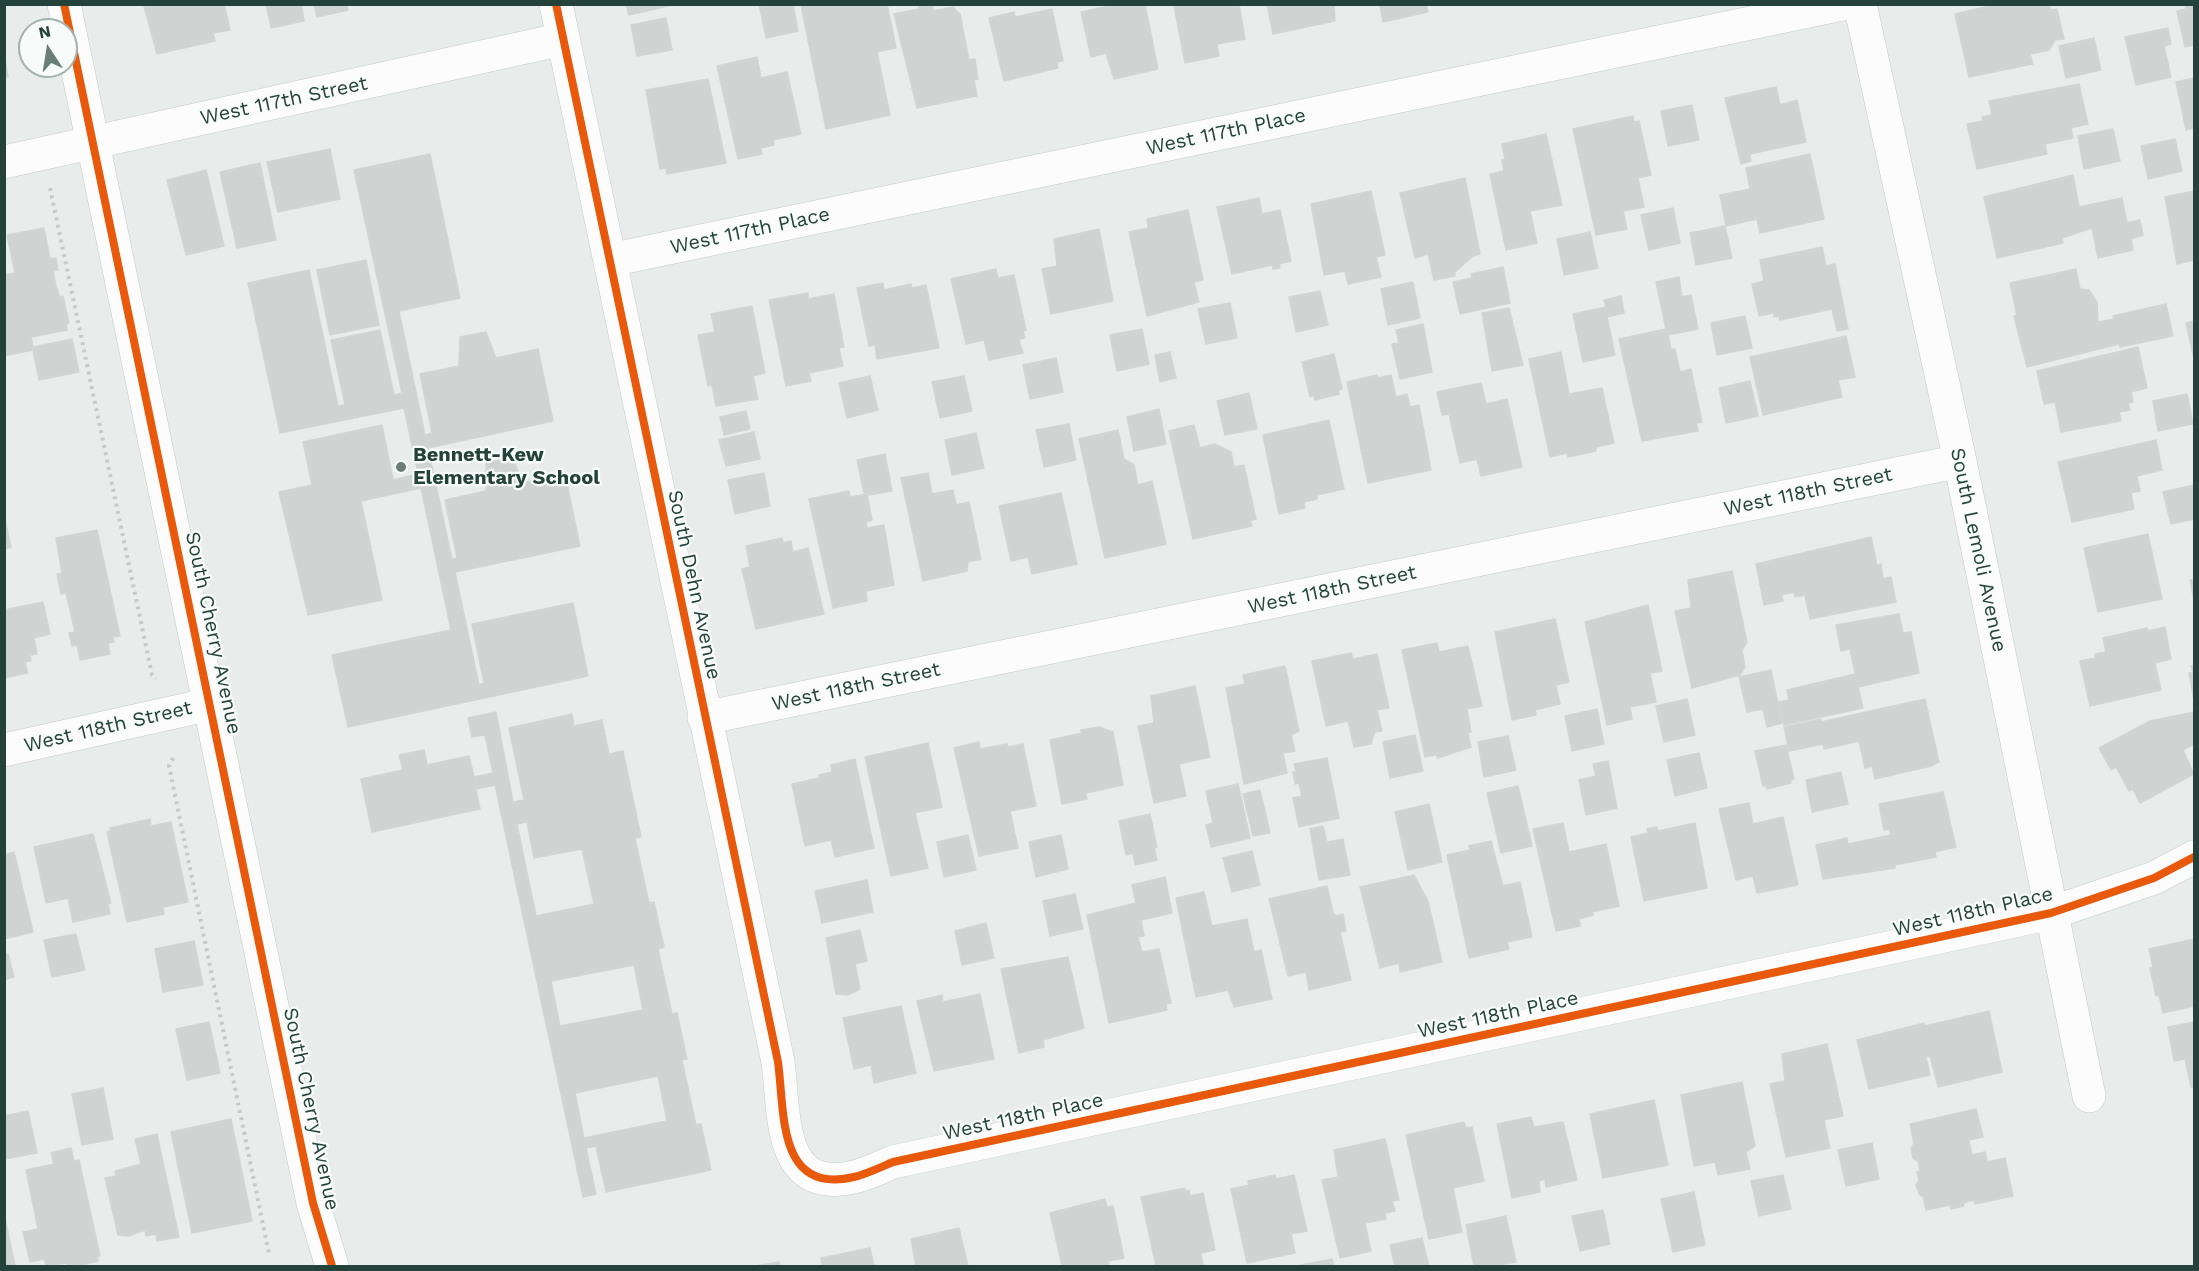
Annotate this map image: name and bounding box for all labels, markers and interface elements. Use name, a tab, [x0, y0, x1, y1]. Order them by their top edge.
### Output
north arrow	[18, 18, 78, 78]
text: N	[37, 21, 52, 42]
street label: West 117th Street	[198, 72, 370, 130]
street label: West 117th Place	[1144, 103, 1308, 161]
street label: West 117th Place	[668, 202, 832, 260]
place label: Bennett-Kew Elementary School	[413, 443, 600, 490]
street label: South Lemoli Avenue	[1945, 446, 2011, 654]
marker: Bennett-Kew Elementary School	[394, 460, 408, 474]
street label: West 118th Street	[1722, 462, 1894, 522]
street label: South Dehn Avenue	[662, 488, 726, 682]
street label: South Cherry Avenue	[180, 529, 246, 737]
street label: West 118th Street	[1246, 560, 1418, 620]
street label: West 118th Street	[770, 657, 942, 717]
street label: West 118th Street	[22, 696, 194, 758]
street label: West 118th Place	[1891, 882, 2055, 942]
street label: West 118th Place	[1415, 986, 1581, 1044]
street label: South Cherry Avenue	[278, 1005, 344, 1213]
street label: West 118th Place	[940, 1088, 1106, 1146]

